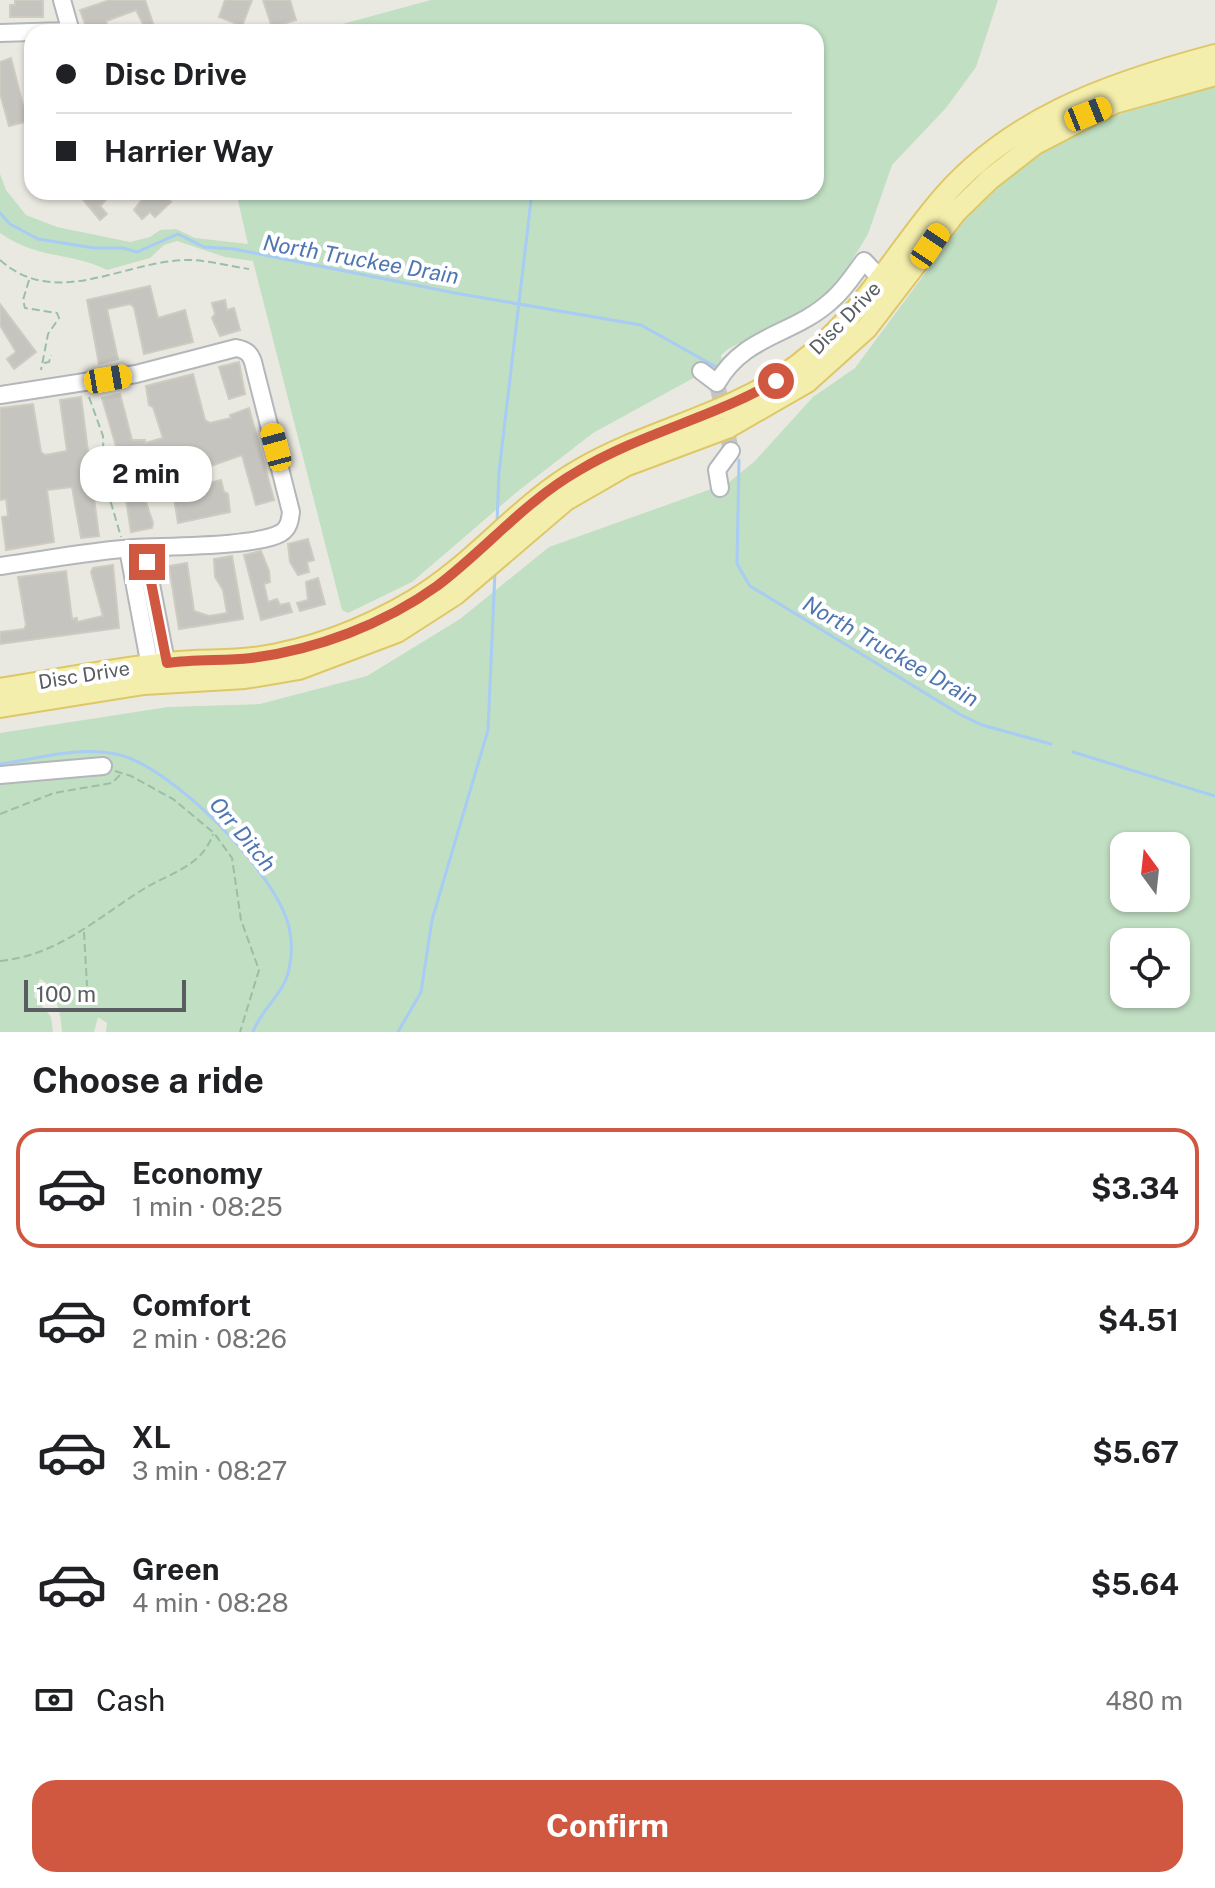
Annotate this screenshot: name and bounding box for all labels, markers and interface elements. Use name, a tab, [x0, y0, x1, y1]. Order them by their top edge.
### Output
text: Disc Drive	[104, 56, 247, 92]
car	[1061, 94, 1115, 134]
text: Harrier Way	[104, 133, 274, 169]
car	[907, 219, 953, 273]
water label: North Truckee Drain	[261, 229, 461, 289]
street label: Disc Drive	[804, 276, 886, 360]
car	[82, 363, 134, 395]
route start	[758, 363, 794, 399]
car	[258, 421, 294, 473]
callout: 2 min	[81, 446, 213, 502]
text: 2 min	[112, 458, 180, 489]
route end	[129, 544, 165, 580]
water label: North Truckee Drain	[799, 590, 983, 712]
street label: Disc Drive	[36, 656, 132, 694]
water label: Orr Ditch	[204, 791, 282, 877]
north arrow	[1110, 832, 1190, 912]
map controls	[1110, 832, 1190, 1008]
button: locate	[1110, 928, 1190, 1008]
scale bar	[24, 976, 186, 1012]
text: 100 m	[36, 981, 96, 1007]
text: Choose a ride	[32, 1059, 264, 1101]
icon: car	[36, 1152, 108, 1224]
text: Economy	[132, 1155, 263, 1191]
text: $3.34	[1091, 1170, 1179, 1206]
text: 1 min · 08:25	[132, 1191, 283, 1222]
icon: car	[36, 1284, 108, 1356]
text: Comfort	[132, 1287, 251, 1323]
text: $4.51	[1098, 1302, 1179, 1338]
text: 2 min · 08:26	[132, 1323, 287, 1354]
icon: car	[36, 1416, 108, 1488]
text: XL	[132, 1419, 171, 1455]
text: $5.67	[1092, 1434, 1179, 1470]
text: 3 min · 08:27	[132, 1455, 287, 1486]
icon: car	[36, 1548, 108, 1620]
text: Green	[132, 1551, 219, 1587]
text: $5.64	[1091, 1566, 1179, 1602]
text: 4 min · 08:28	[132, 1587, 288, 1618]
icon: cash	[32, 1678, 76, 1722]
text: Cash	[96, 1682, 165, 1718]
text: 480 m	[1105, 1685, 1183, 1716]
button: Confirm	[32, 1780, 1183, 1872]

